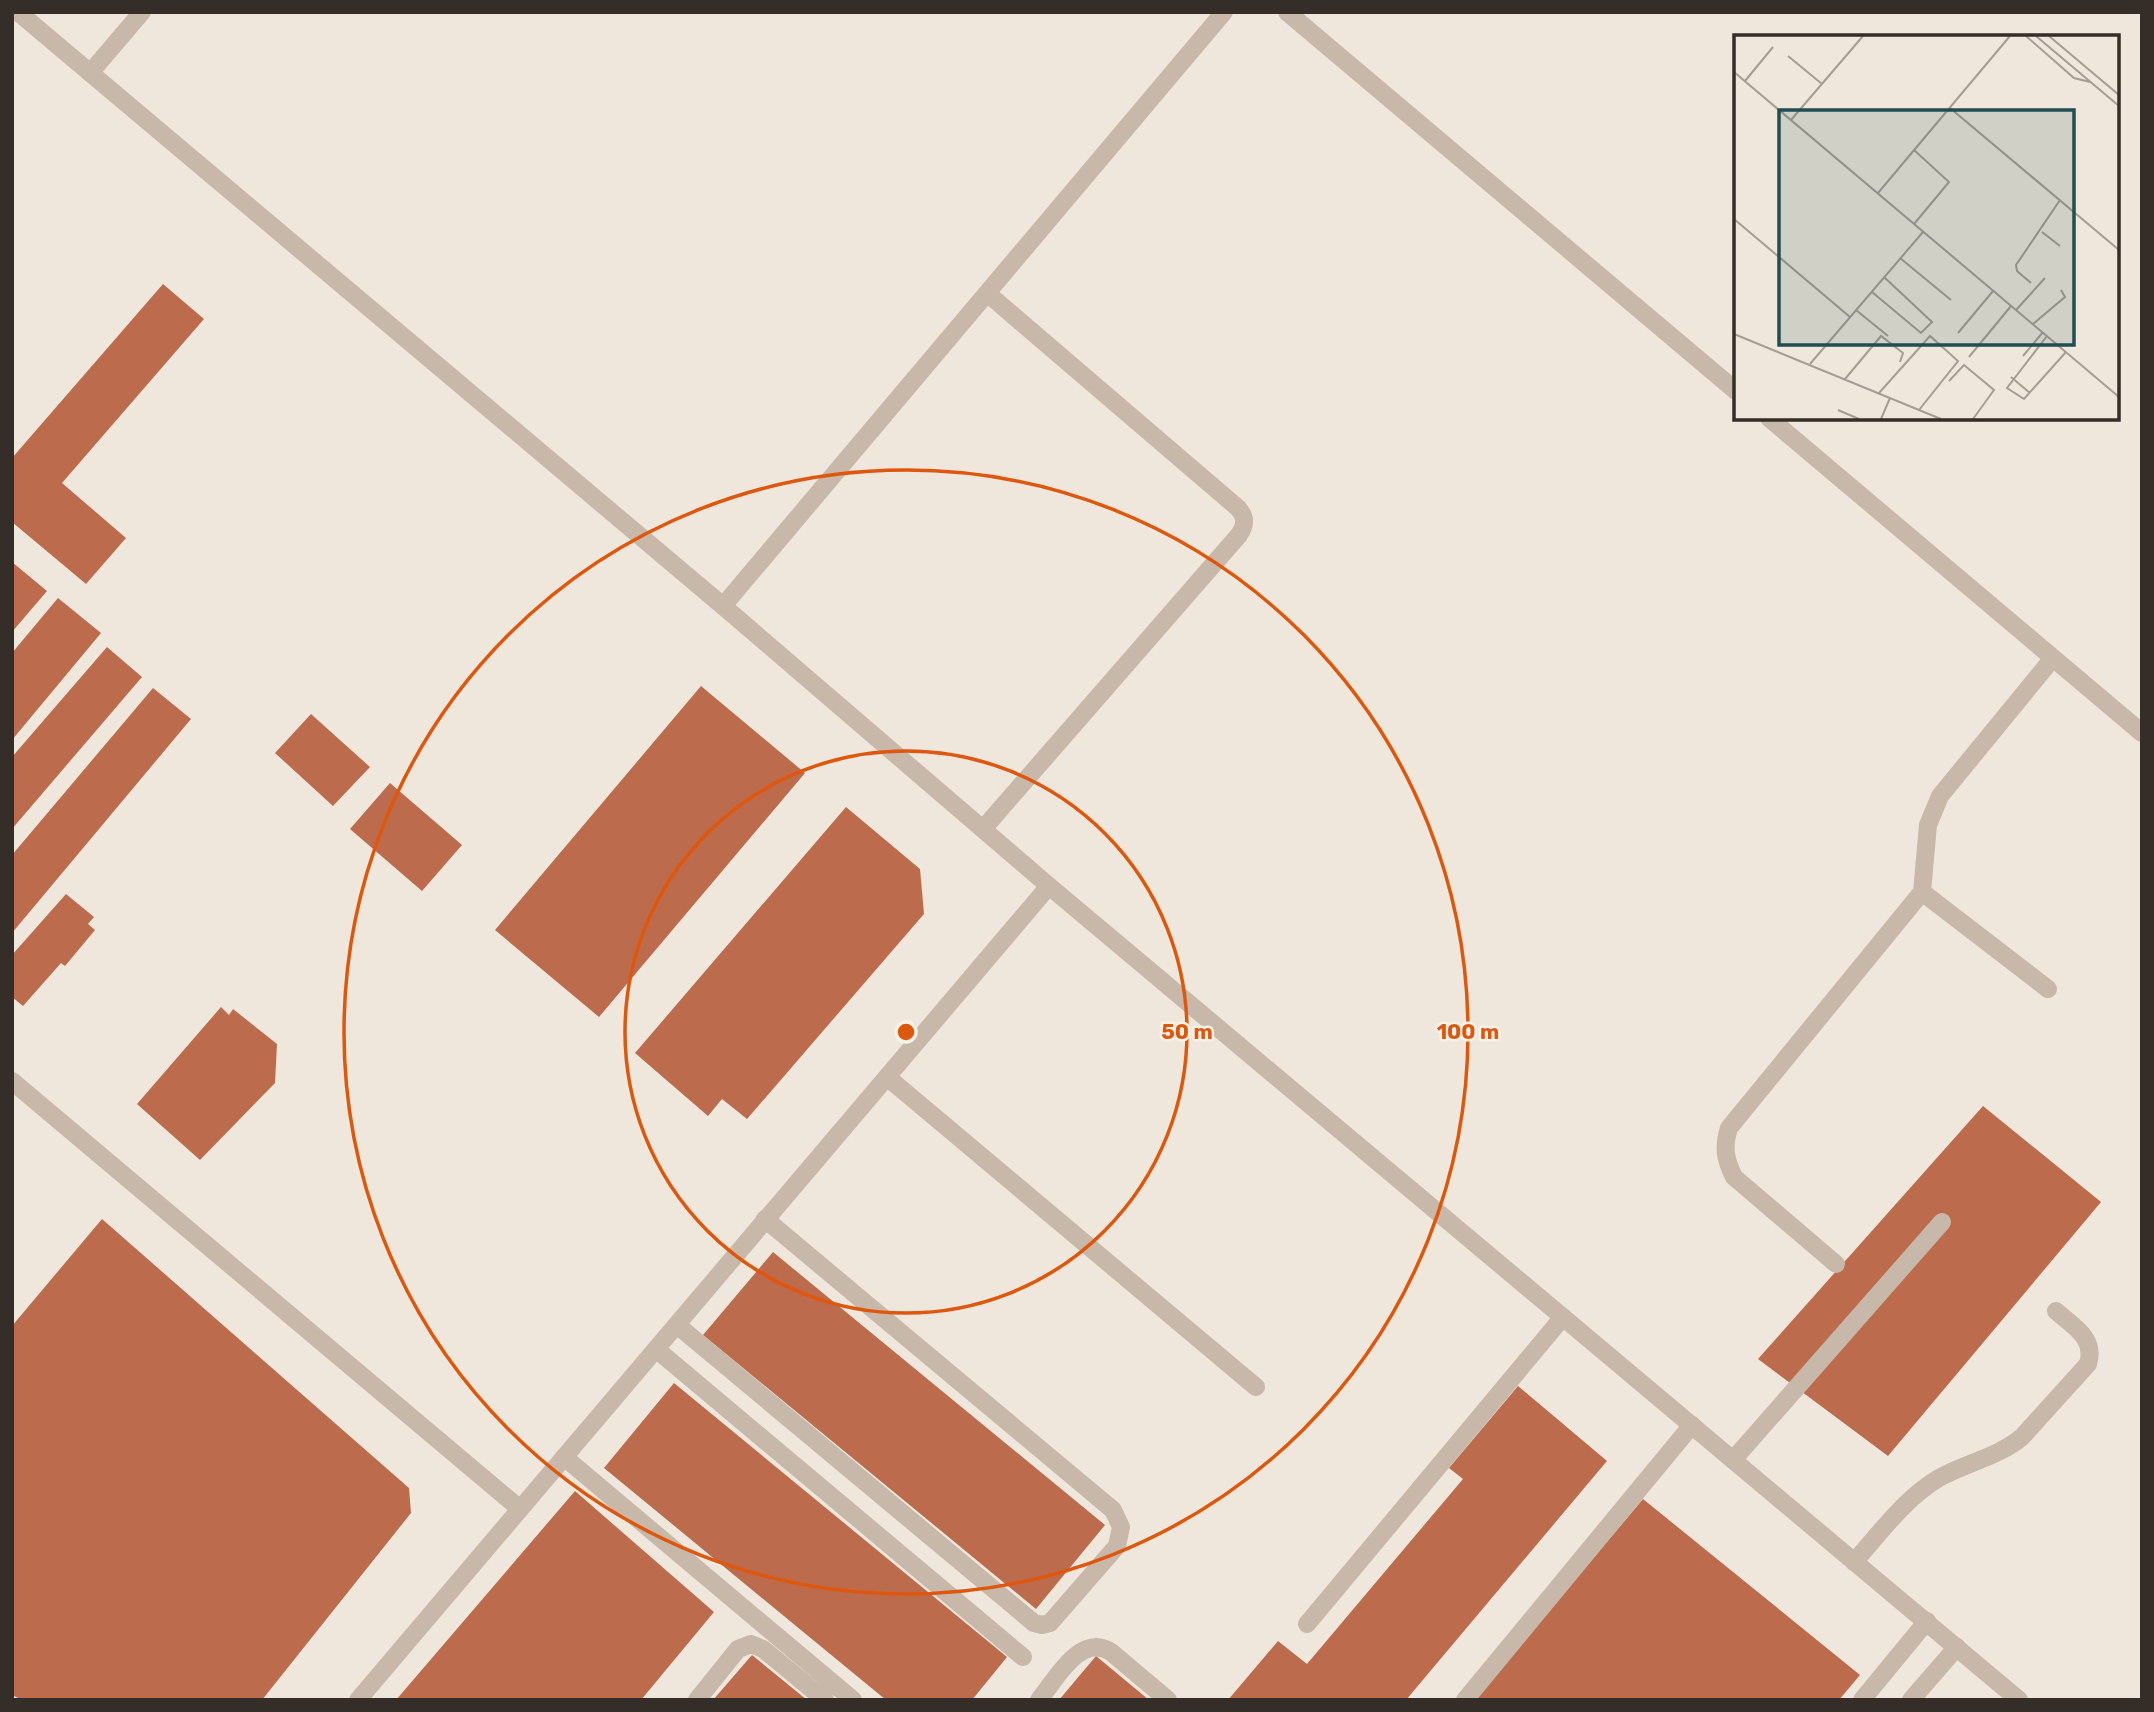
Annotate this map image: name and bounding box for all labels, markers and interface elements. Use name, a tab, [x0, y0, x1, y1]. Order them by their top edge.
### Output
inset map	[1734, 35, 2119, 420]
text: 50 m	[1161, 1019, 1213, 1044]
text: 100 m	[1437, 1019, 1499, 1044]
centre of rings	[894, 1020, 918, 1044]

